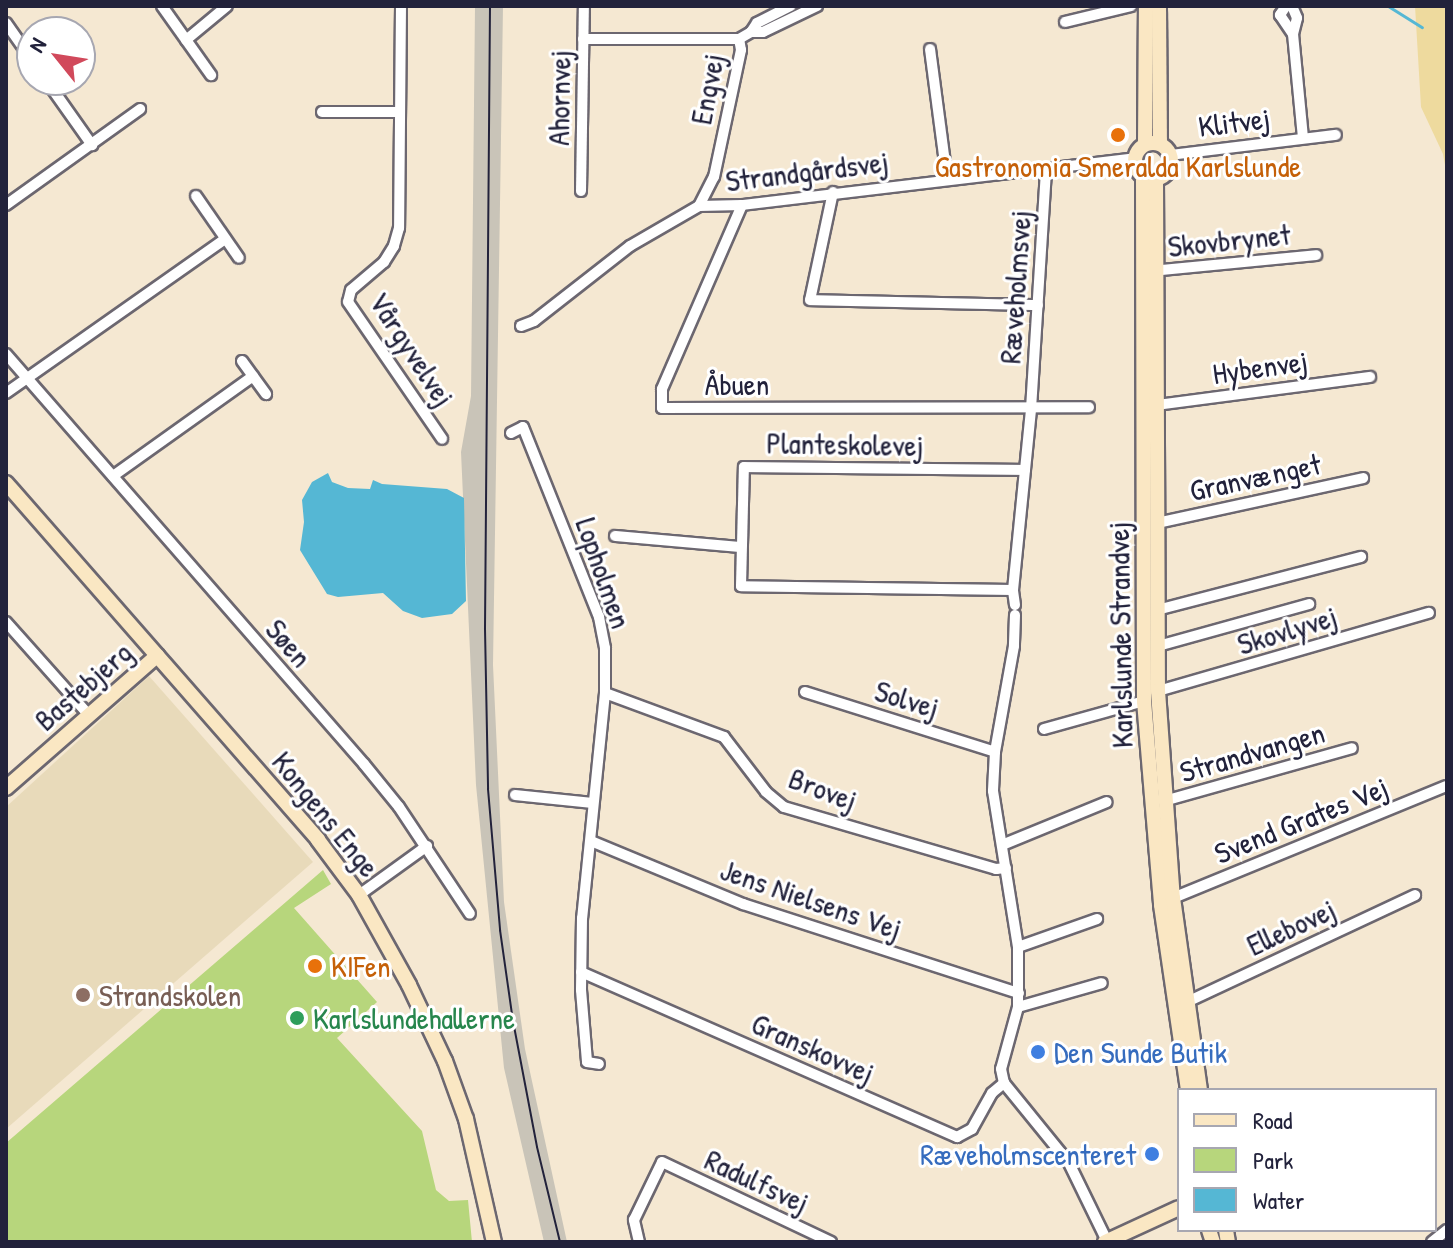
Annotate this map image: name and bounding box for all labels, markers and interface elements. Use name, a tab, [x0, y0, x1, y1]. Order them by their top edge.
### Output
north arrow	[16, 16, 96, 96]
text: N	[21, 32, 53, 58]
street label: Ahornvej	[540, 50, 578, 146]
street label: Engvej	[683, 51, 731, 127]
street label: Klitvej	[1196, 100, 1272, 144]
marker: Gastronomia Smeralda Karlslunde	[1109, 126, 1127, 144]
street label: Strandgårdsvej	[724, 143, 890, 199]
place label: Gastronomia Smeralda Karlslunde	[935, 148, 1301, 184]
street label: Ræveholmsvej	[992, 209, 1038, 365]
street label: Skovbrynet	[1166, 216, 1292, 264]
street label: Vårgyvelvej	[362, 285, 462, 413]
street label: Hybenvej	[1210, 343, 1310, 391]
street label: Åbuen	[705, 366, 769, 402]
street label: Planteskolevej	[766, 425, 924, 463]
street label: Granvænget	[1186, 446, 1324, 508]
street label: Lopholmen	[568, 513, 640, 633]
street label: Karlslunde Strandvej	[1100, 522, 1140, 748]
street label: Skovlyvej	[1233, 598, 1341, 662]
street label: Søen	[258, 612, 320, 674]
street label: Bastebjerg	[27, 634, 139, 738]
street label: Solvej	[871, 672, 943, 726]
street label: Strandvangen	[1176, 714, 1328, 790]
street label: Kongens Enge	[265, 744, 387, 884]
street label: Brovej	[784, 760, 862, 818]
street label: Svend Grates Vej	[1209, 769, 1393, 871]
street label: Jens Nielsens Vej	[716, 851, 906, 947]
street label: Ellebovej	[1241, 891, 1341, 963]
place label: KIFen	[331, 948, 390, 984]
marker: KIFen	[306, 957, 324, 975]
place label: Strandskolen	[99, 977, 241, 1013]
marker: Strandskolen	[74, 986, 92, 1004]
place label: Karlslundehallerne	[313, 1000, 515, 1036]
street label: Granskovvej	[746, 1005, 880, 1091]
marker: Karlslundehallerne	[288, 1009, 306, 1027]
place label: Den Sunde Butik	[1054, 1034, 1227, 1070]
marker: Den Sunde Butik	[1029, 1043, 1047, 1061]
legend	[1177, 1088, 1437, 1232]
text: Road	[1253, 1104, 1292, 1136]
place label: Ræveholmscenteret	[920, 1136, 1136, 1172]
street label: Radulfsvej	[699, 1141, 815, 1221]
text: Park	[1253, 1144, 1293, 1176]
marker: Ræveholmscenteret	[1143, 1145, 1161, 1163]
text: Water	[1253, 1184, 1304, 1216]

